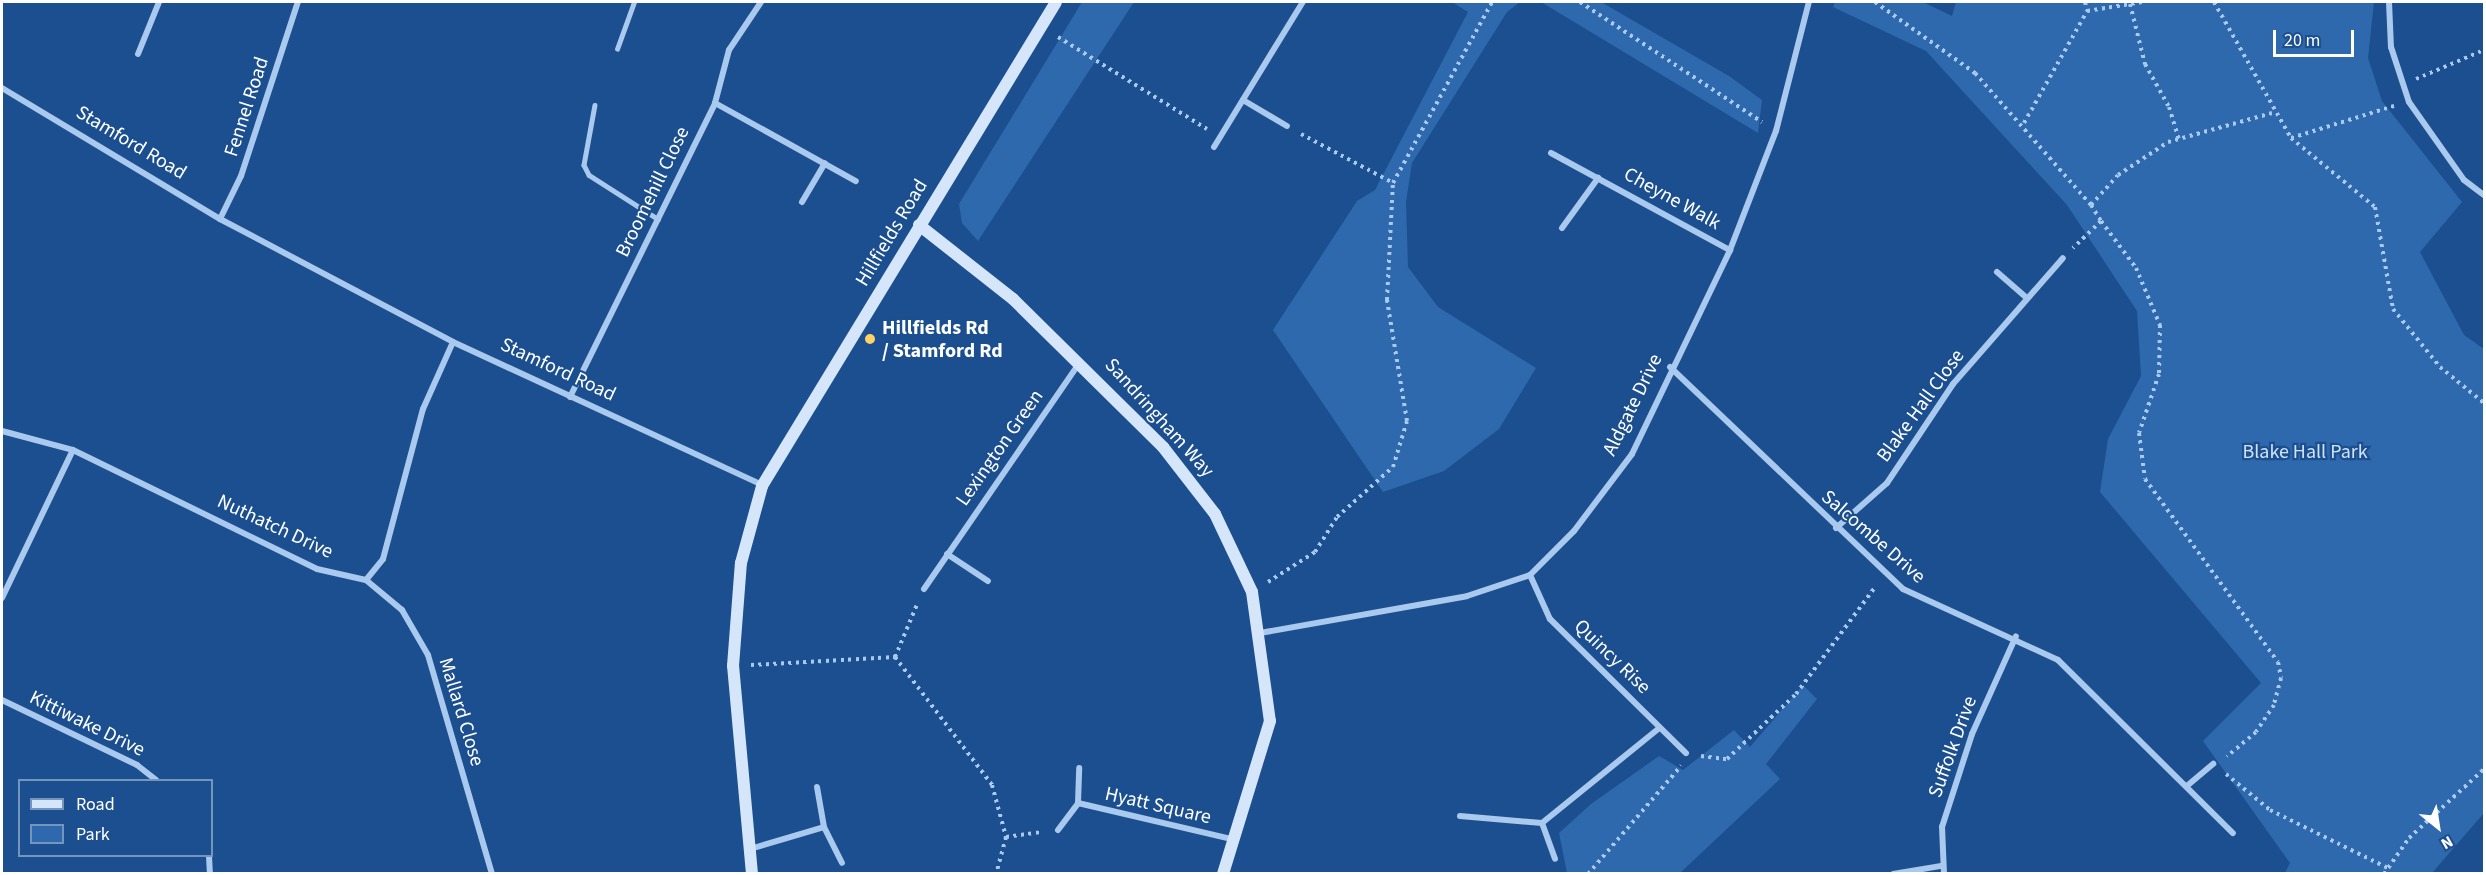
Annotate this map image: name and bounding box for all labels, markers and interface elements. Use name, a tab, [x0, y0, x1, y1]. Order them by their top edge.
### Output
scale bar	[2276, 18, 2357, 56]
text: 20 m	[2284, 28, 2320, 53]
street label: Fennel Road	[220, 54, 274, 160]
street label: Stamford Road	[71, 101, 191, 185]
street label: Broomehill Close	[611, 123, 695, 261]
street label: Cheyne Walk	[1619, 163, 1725, 235]
street label: Hillfields Road	[851, 175, 933, 291]
place label: Hillfields Rd / Stamford Rd	[882, 316, 1003, 363]
marker: Hillfields Rd / Stamford Rd	[863, 332, 877, 346]
street label: Stamford Road	[497, 333, 619, 407]
street label: Blake Hall Close	[1872, 345, 1970, 467]
street label: Aldgate Drive	[1598, 350, 1668, 460]
street label: Sandringham Way	[1099, 353, 1219, 483]
street label: Lexington Green	[951, 385, 1049, 511]
park label: Blake Hall Park	[2242, 440, 2368, 464]
street label: Salcombe Drive	[1816, 485, 1930, 589]
street label: Nuthatch Drive	[213, 490, 337, 564]
street label: Quincy Rise	[1569, 615, 1655, 699]
street label: Mallard Close	[433, 655, 489, 769]
street label: Kittiwake Drive	[25, 686, 149, 762]
street label: Suffolk Drive	[1924, 693, 1982, 801]
legend	[18, 779, 213, 857]
street label: Hyatt Square	[1103, 782, 1213, 830]
text: Road	[76, 792, 115, 817]
north arrow	[2408, 797, 2468, 857]
text: Park	[76, 822, 110, 847]
text: N	[2437, 830, 2457, 855]

